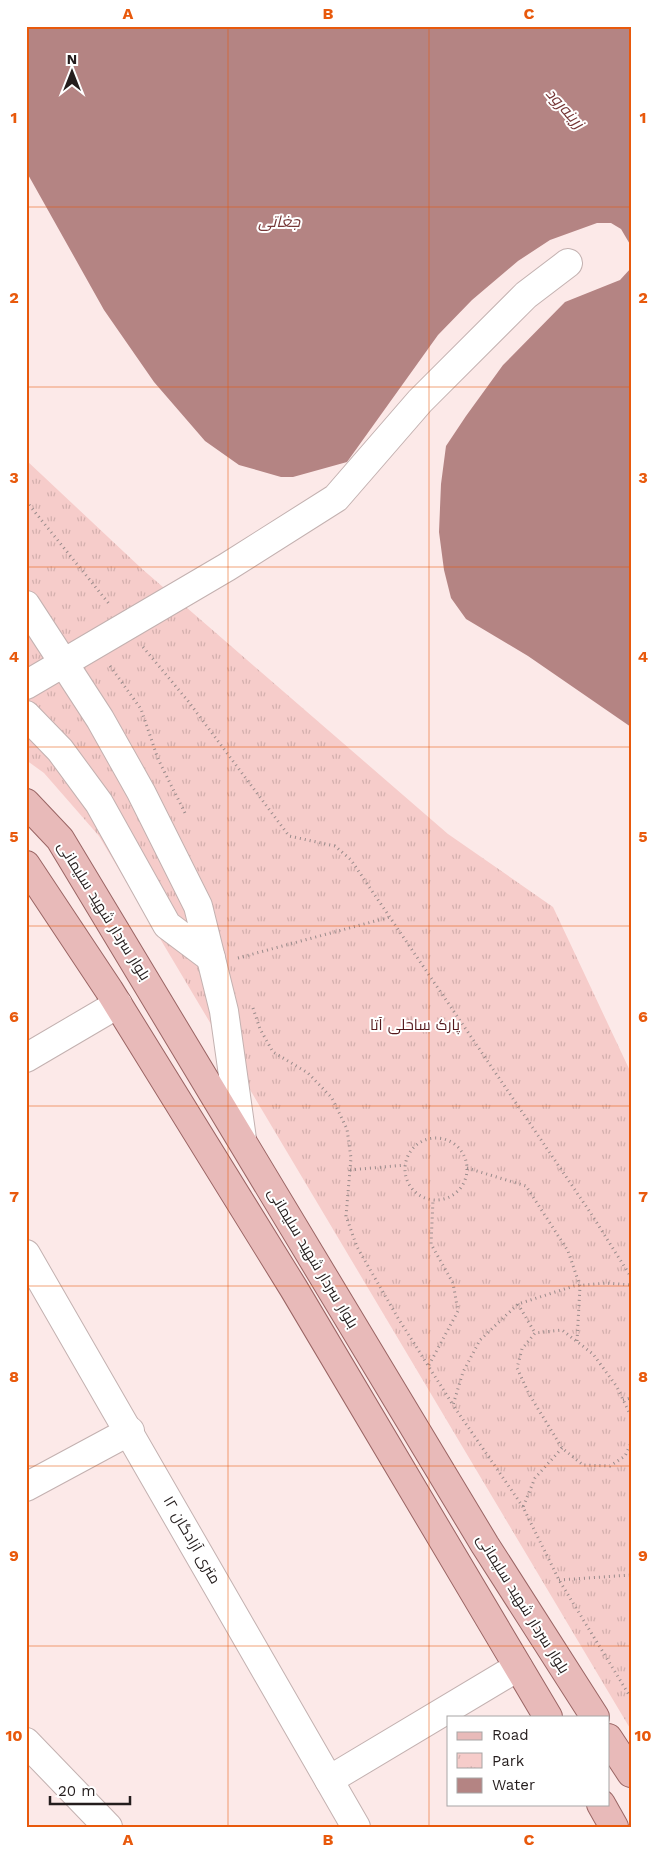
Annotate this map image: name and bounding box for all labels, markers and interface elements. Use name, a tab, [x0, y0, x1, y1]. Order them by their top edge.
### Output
text: A	[123, 4, 134, 23]
text: B	[323, 4, 334, 23]
text: C	[524, 4, 535, 23]
north arrow	[48, 48, 98, 98]
text: N	[67, 51, 77, 67]
water label: زرینه‌رود	[542, 84, 589, 133]
text: 1	[11, 108, 17, 127]
text: 1	[640, 108, 646, 127]
water label: جغاتی	[258, 212, 301, 231]
text: 2	[9, 288, 19, 307]
text: 2	[638, 288, 648, 307]
text: 3	[9, 468, 19, 487]
text: 3	[638, 468, 648, 487]
text: 4	[9, 647, 19, 666]
text: 4	[638, 647, 648, 666]
text: 5	[9, 827, 19, 846]
text: 5	[638, 827, 648, 846]
street label: بلوار سردار شهید سلیمانی	[53, 838, 154, 984]
text: 6	[9, 1007, 19, 1026]
text: 6	[638, 1007, 648, 1026]
park label: پارک ساحلی آتا	[370, 1016, 460, 1035]
street label: بلوار سردار شهید سلیمانی	[263, 1185, 362, 1332]
text: 7	[9, 1187, 19, 1206]
text: 7	[638, 1187, 648, 1206]
text: 8	[9, 1367, 19, 1386]
text: 8	[638, 1367, 648, 1386]
street label: ۱۲ متری آزادگان	[159, 1493, 224, 1588]
street label: بلوار سردار شهید سلیمانی	[472, 1531, 573, 1677]
text: 9	[9, 1546, 19, 1565]
text: 9	[638, 1546, 648, 1565]
legend	[447, 1716, 610, 1806]
text: 10	[5, 1726, 23, 1745]
text: Road	[492, 1726, 529, 1744]
text: 10	[634, 1726, 652, 1745]
text: Park	[492, 1752, 525, 1770]
scale bar	[50, 1773, 130, 1805]
text: Water	[492, 1776, 535, 1794]
text: 20 m	[58, 1782, 96, 1800]
text: A	[123, 1830, 134, 1849]
text: B	[323, 1830, 334, 1849]
text: C	[524, 1830, 535, 1849]

